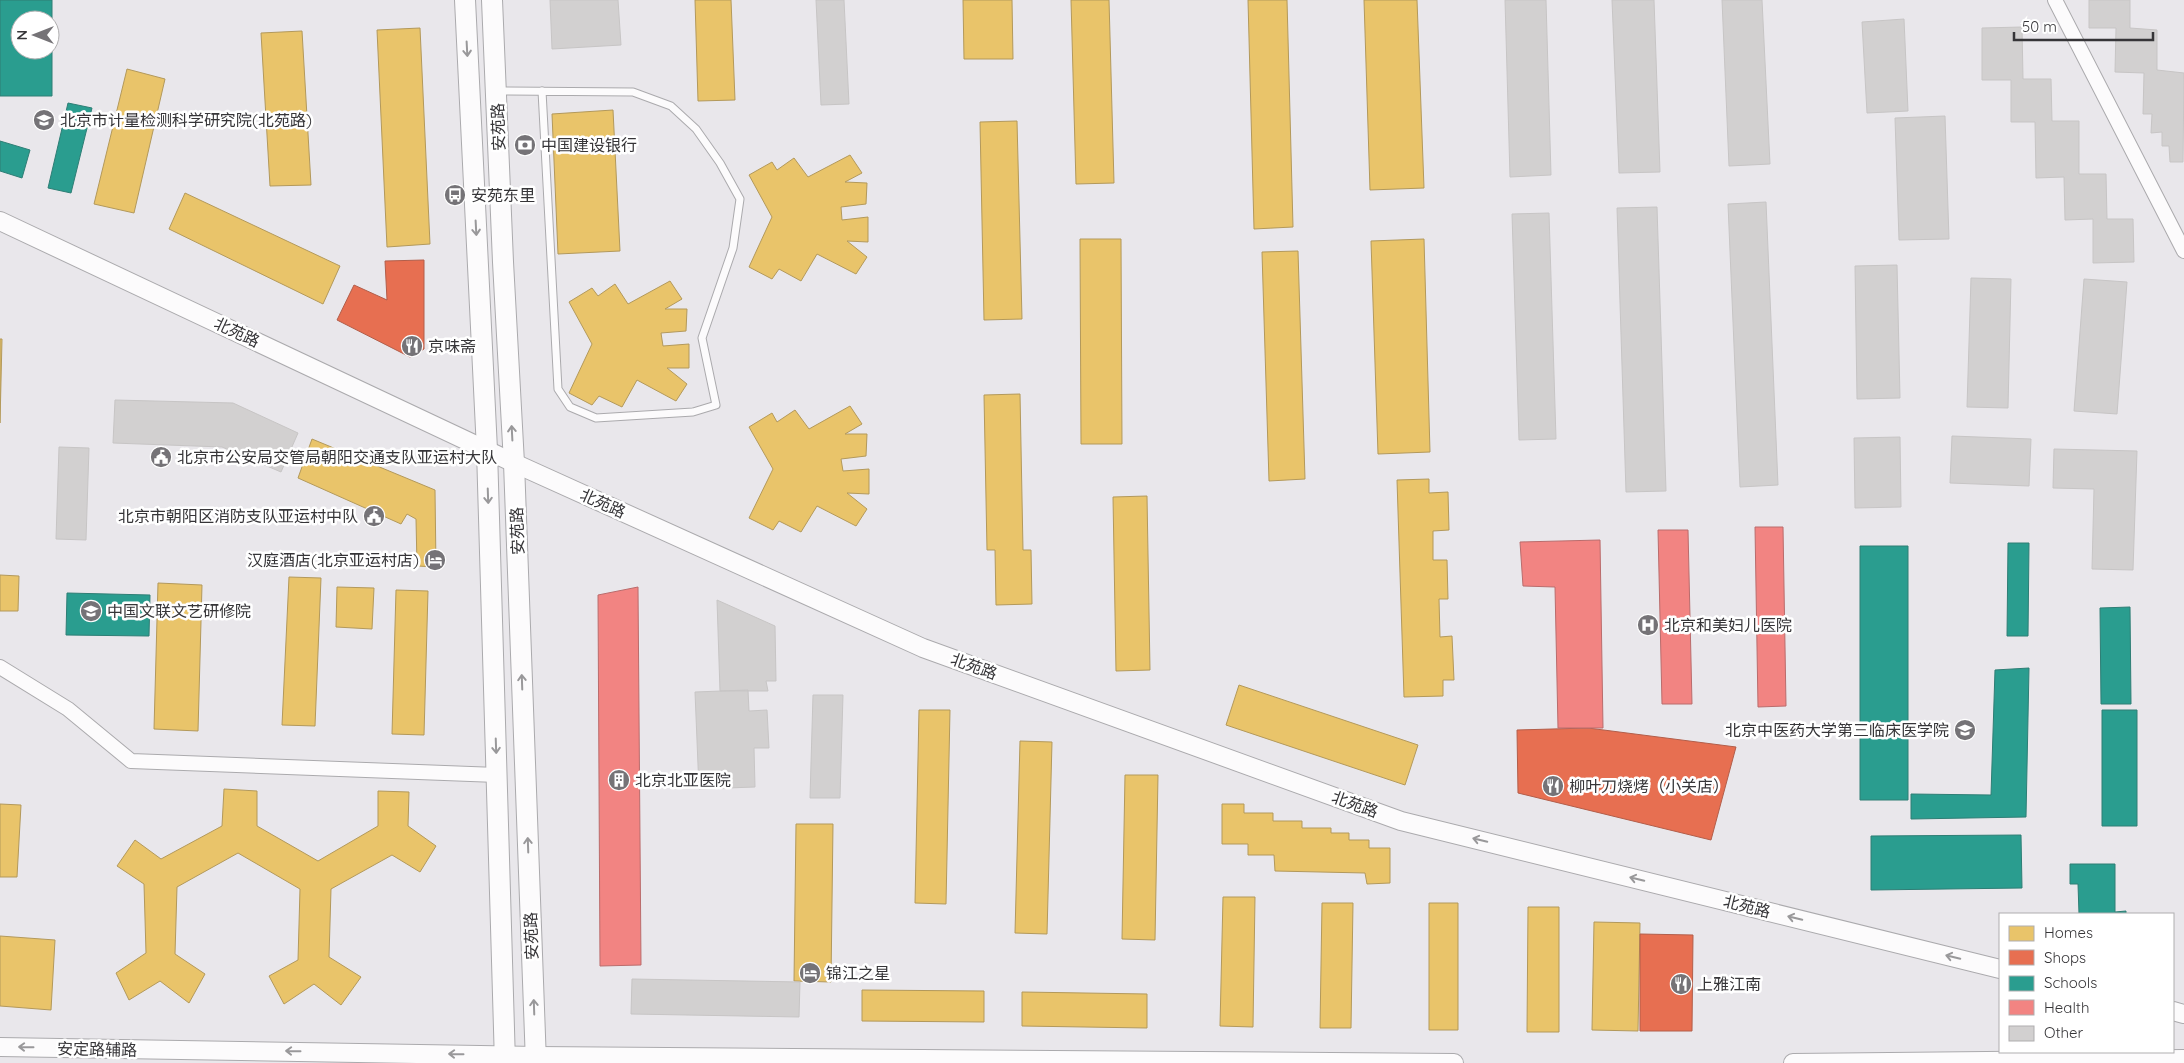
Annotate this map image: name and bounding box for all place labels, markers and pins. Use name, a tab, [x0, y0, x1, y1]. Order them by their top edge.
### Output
school or university icon: 北京市计量检测科学研究院(北苑路)	[32, 108, 56, 132]
place label: 北京市计量检测科学研究院(北苑路)	[60, 110, 312, 130]
bank icon: 中国建设银行	[513, 133, 537, 157]
place label: 中国建设银行	[541, 135, 637, 155]
bus stop icon: 安苑东里	[443, 183, 467, 207]
place label: 安苑东里	[471, 185, 535, 205]
restaurant icon: 京味斋	[400, 334, 424, 358]
place label: 京味斋	[428, 336, 476, 356]
public building icon: 北京市公安局交管局朝阳交通支队亚运村大队	[149, 445, 173, 469]
place label: 北京市公安局交管局朝阳交通支队亚运村大队	[177, 447, 497, 467]
public building icon: 北京市朝阳区消防支队亚运村中队	[362, 504, 386, 528]
place label: 北京市朝阳区消防支队亚运村中队	[118, 506, 358, 526]
hotel icon: 汉庭酒店(北京亚运村店)	[423, 548, 447, 572]
place label: 汉庭酒店(北京亚运村店)	[247, 550, 419, 570]
school or university icon: 中国文联文艺研修院	[79, 599, 103, 623]
place label: 中国文联文艺研修院	[107, 601, 251, 621]
hospital icon: 北京和美妇儿医院	[1636, 613, 1660, 637]
place label: 北京和美妇儿医院	[1664, 615, 1792, 635]
school or university icon: 北京中医药大学第三临床医学院	[1953, 718, 1977, 742]
place label: 北京中医药大学第三临床医学院	[1725, 720, 1949, 740]
building icon: 北京北亚医院	[607, 768, 631, 792]
place label: 北京北亚医院	[635, 770, 731, 790]
restaurant icon: 柳叶刀烧烤（小关店）	[1541, 774, 1565, 798]
place label: 柳叶刀烧烤（小关店）	[1569, 776, 1729, 796]
hotel icon: 锦江之星	[798, 961, 822, 985]
place label: 锦江之星	[826, 963, 890, 983]
restaurant icon: 上雅江南	[1669, 972, 1693, 996]
place label: 上雅江南	[1697, 974, 1761, 994]

